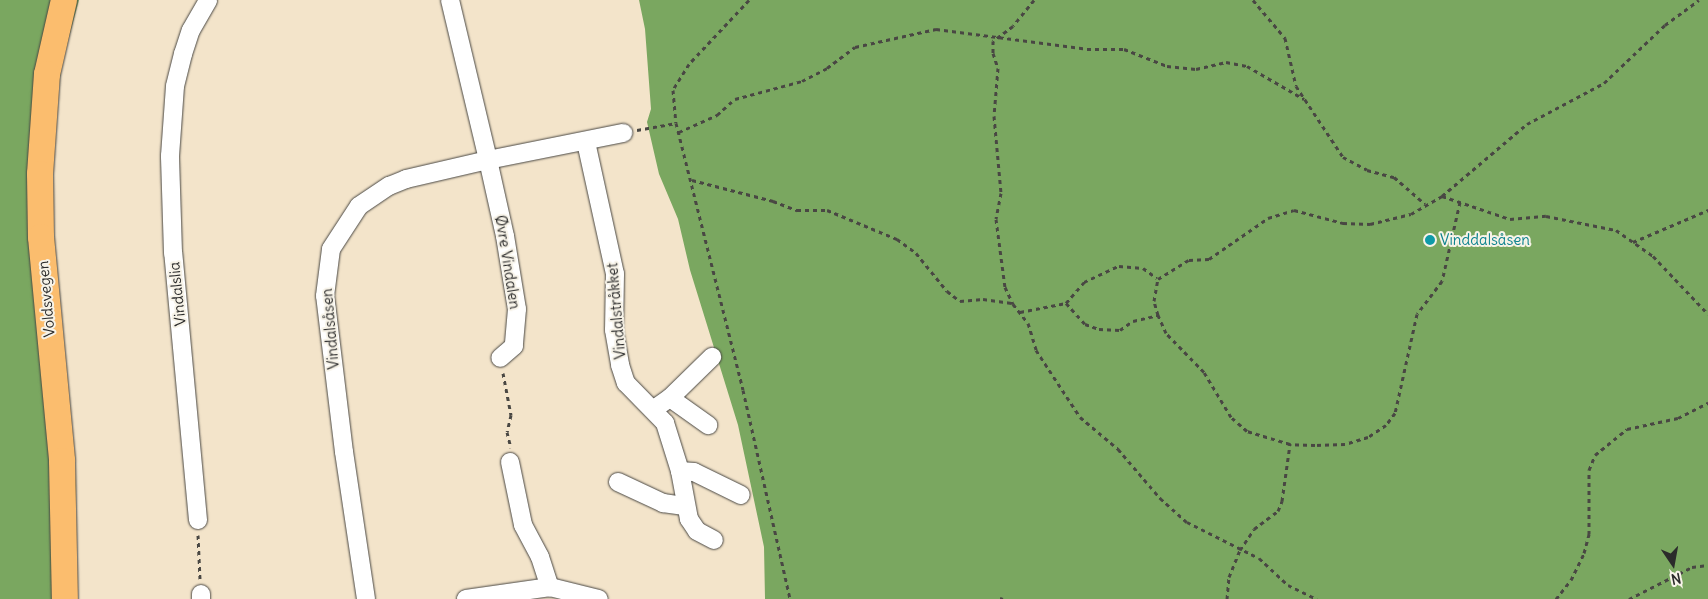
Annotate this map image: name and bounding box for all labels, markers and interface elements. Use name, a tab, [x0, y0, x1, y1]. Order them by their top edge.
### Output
street label: Øvre Vindalen	[492, 214, 524, 310]
place label: Vinddalsåsen	[1440, 231, 1530, 249]
marker: Vinddalsåsen	[1424, 234, 1436, 246]
street label: Voldsvegen	[34, 260, 58, 338]
street label: Vindalslia	[165, 261, 189, 327]
street label: Vindalstråkket	[603, 262, 629, 360]
street label: Vindalsåsen	[317, 288, 343, 370]
north arrow	[1648, 539, 1698, 589]
text: N	[1670, 569, 1683, 588]

